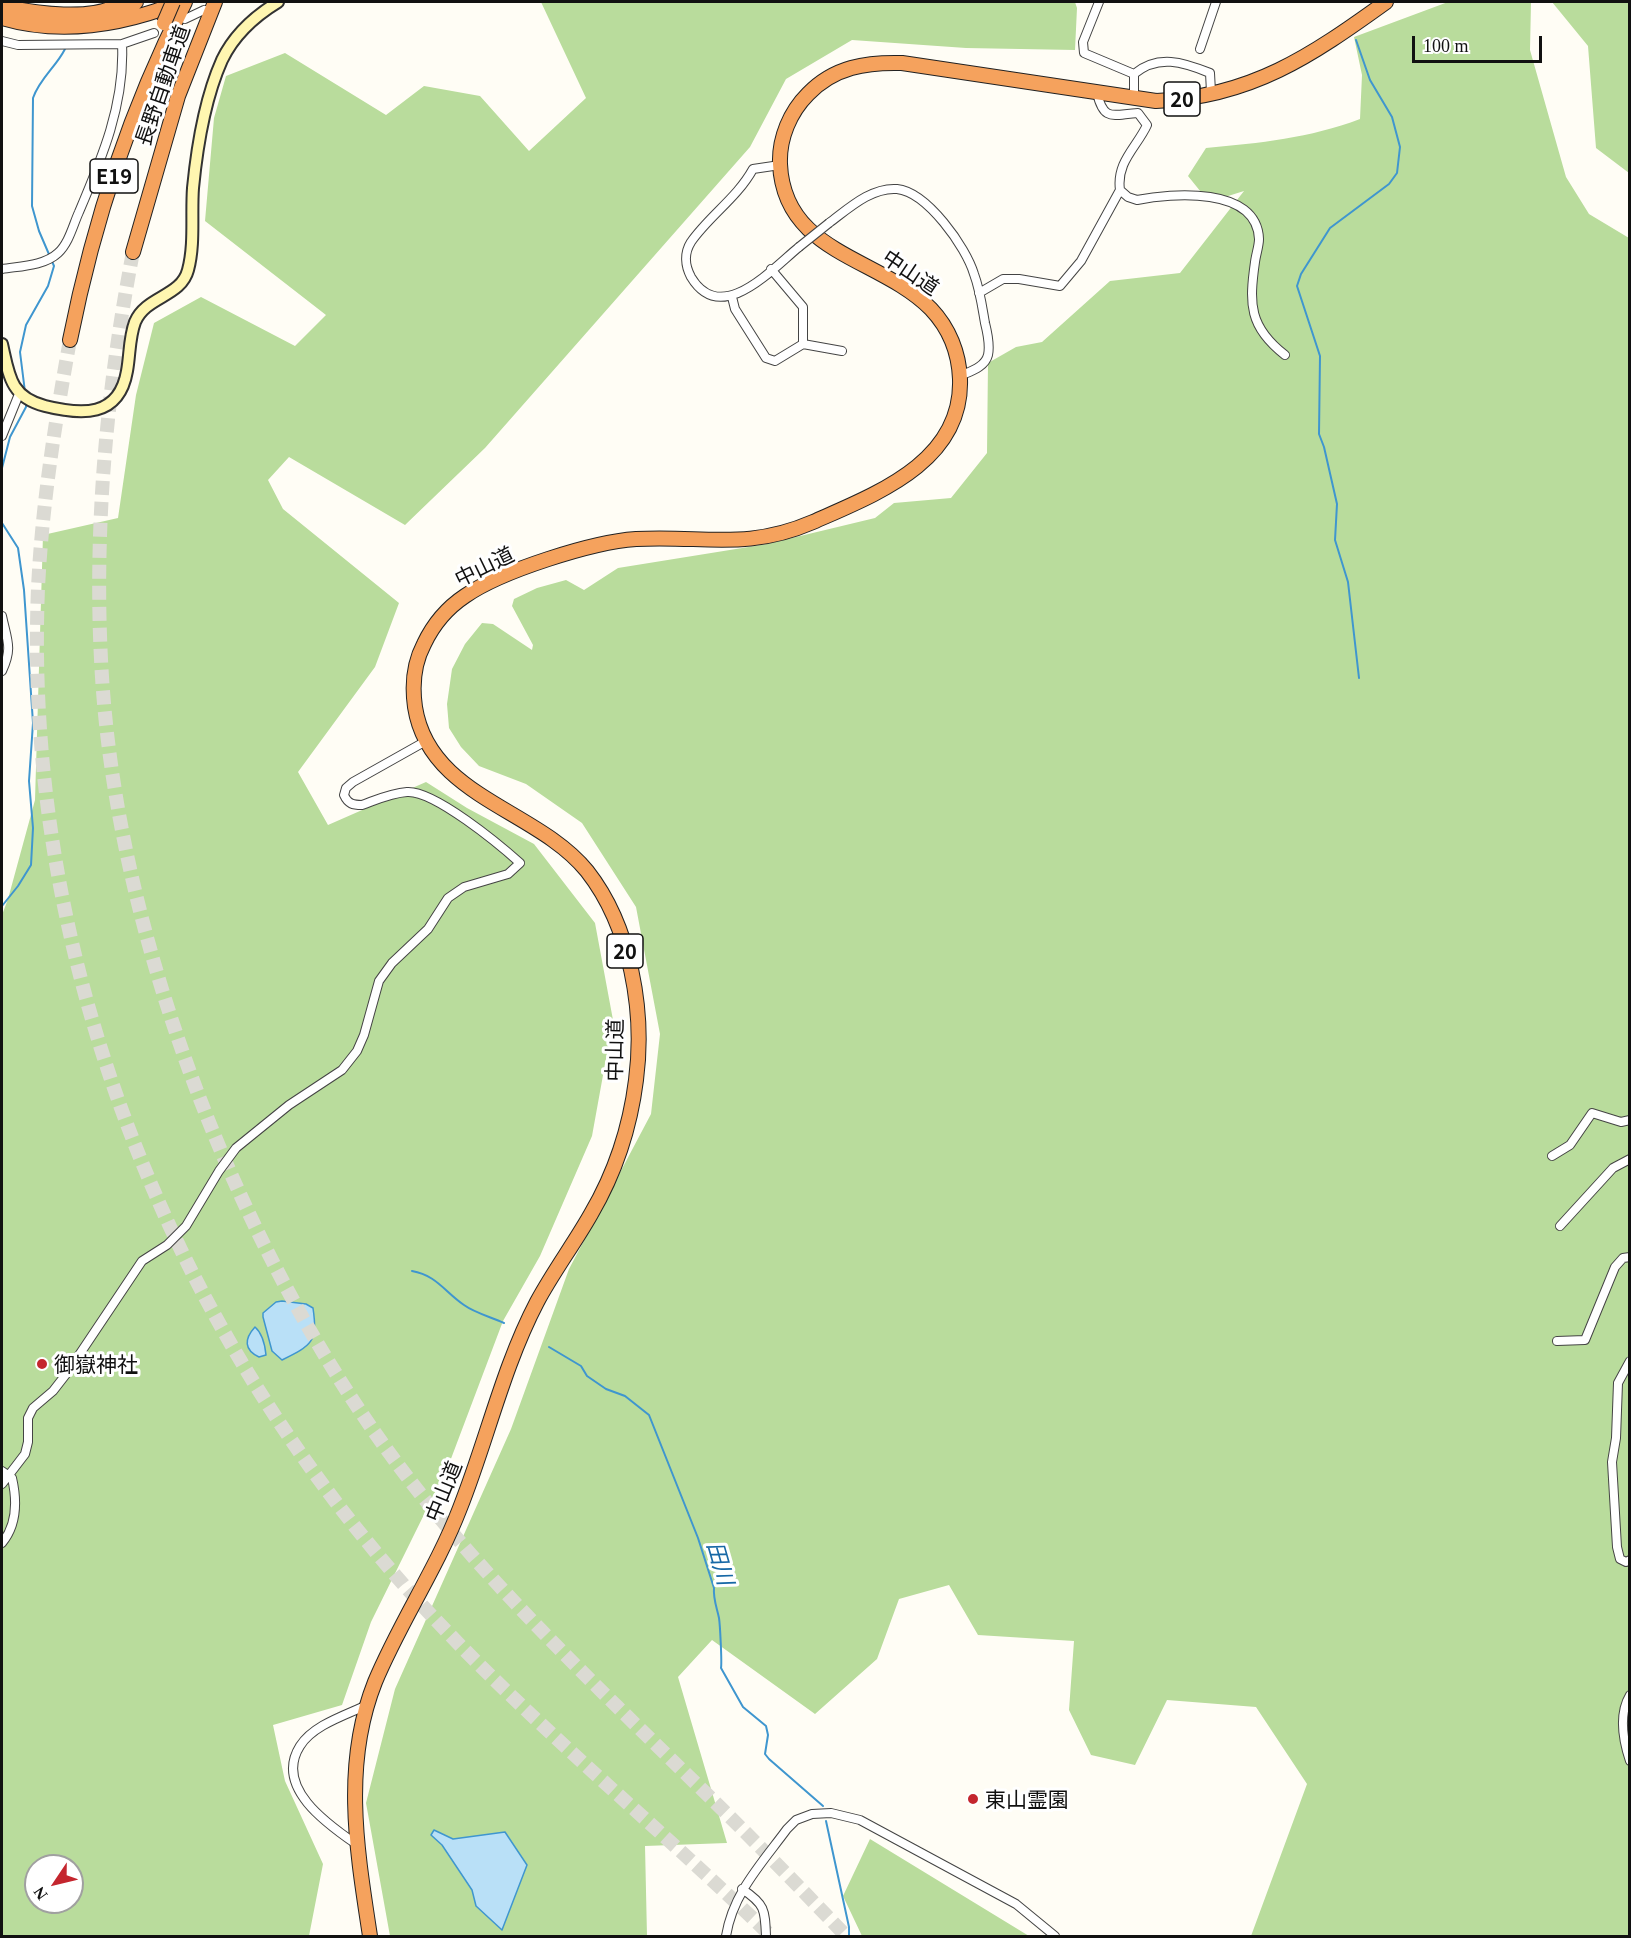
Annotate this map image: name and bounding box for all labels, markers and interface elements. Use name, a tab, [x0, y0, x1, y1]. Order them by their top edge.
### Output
street label: 長野自動車道	[130, 21, 194, 149]
scale bar	[1415, 24, 1546, 62]
text: 100 m	[1423, 36, 1469, 56]
road number: 20	[1164, 82, 1200, 116]
road number: E19	[90, 159, 138, 193]
street label: 中山道	[878, 244, 944, 300]
street label: 中山道	[450, 541, 518, 591]
road number: 20	[607, 934, 643, 968]
street label: 中山道	[601, 1018, 627, 1082]
place label: 御嶽神社	[54, 1351, 138, 1377]
marker: 御嶽神社	[35, 1357, 49, 1371]
street label: 中山道	[420, 1457, 466, 1525]
water label: 田川	[702, 1538, 740, 1588]
place label: 東山霊園	[985, 1786, 1069, 1812]
marker: 東山霊園	[966, 1792, 980, 1806]
north arrow	[24, 1854, 84, 1914]
text: N	[30, 1884, 51, 1903]

